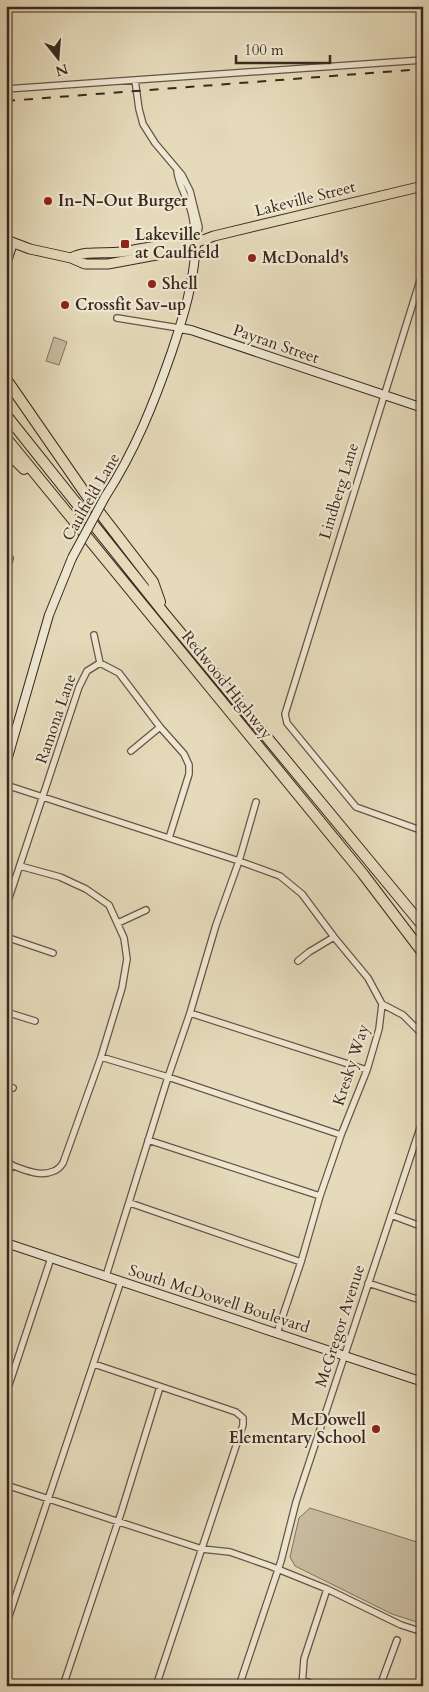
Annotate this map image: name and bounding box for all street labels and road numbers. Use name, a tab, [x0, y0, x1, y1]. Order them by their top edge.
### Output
street label: Lakeville Street	[252, 176, 358, 222]
street label: Payran Street	[230, 319, 322, 369]
street label: Lindberg Lane	[314, 440, 364, 542]
street label: Caulfield Lane	[57, 449, 125, 545]
street label: Redwood Highway	[176, 626, 278, 744]
street label: Ramona Lane	[30, 671, 82, 767]
street label: Kresky Way	[327, 1021, 375, 1109]
street label: South McDowell Boulevard	[126, 1259, 313, 1339]
street label: McGregor Avenue	[310, 1262, 370, 1390]

